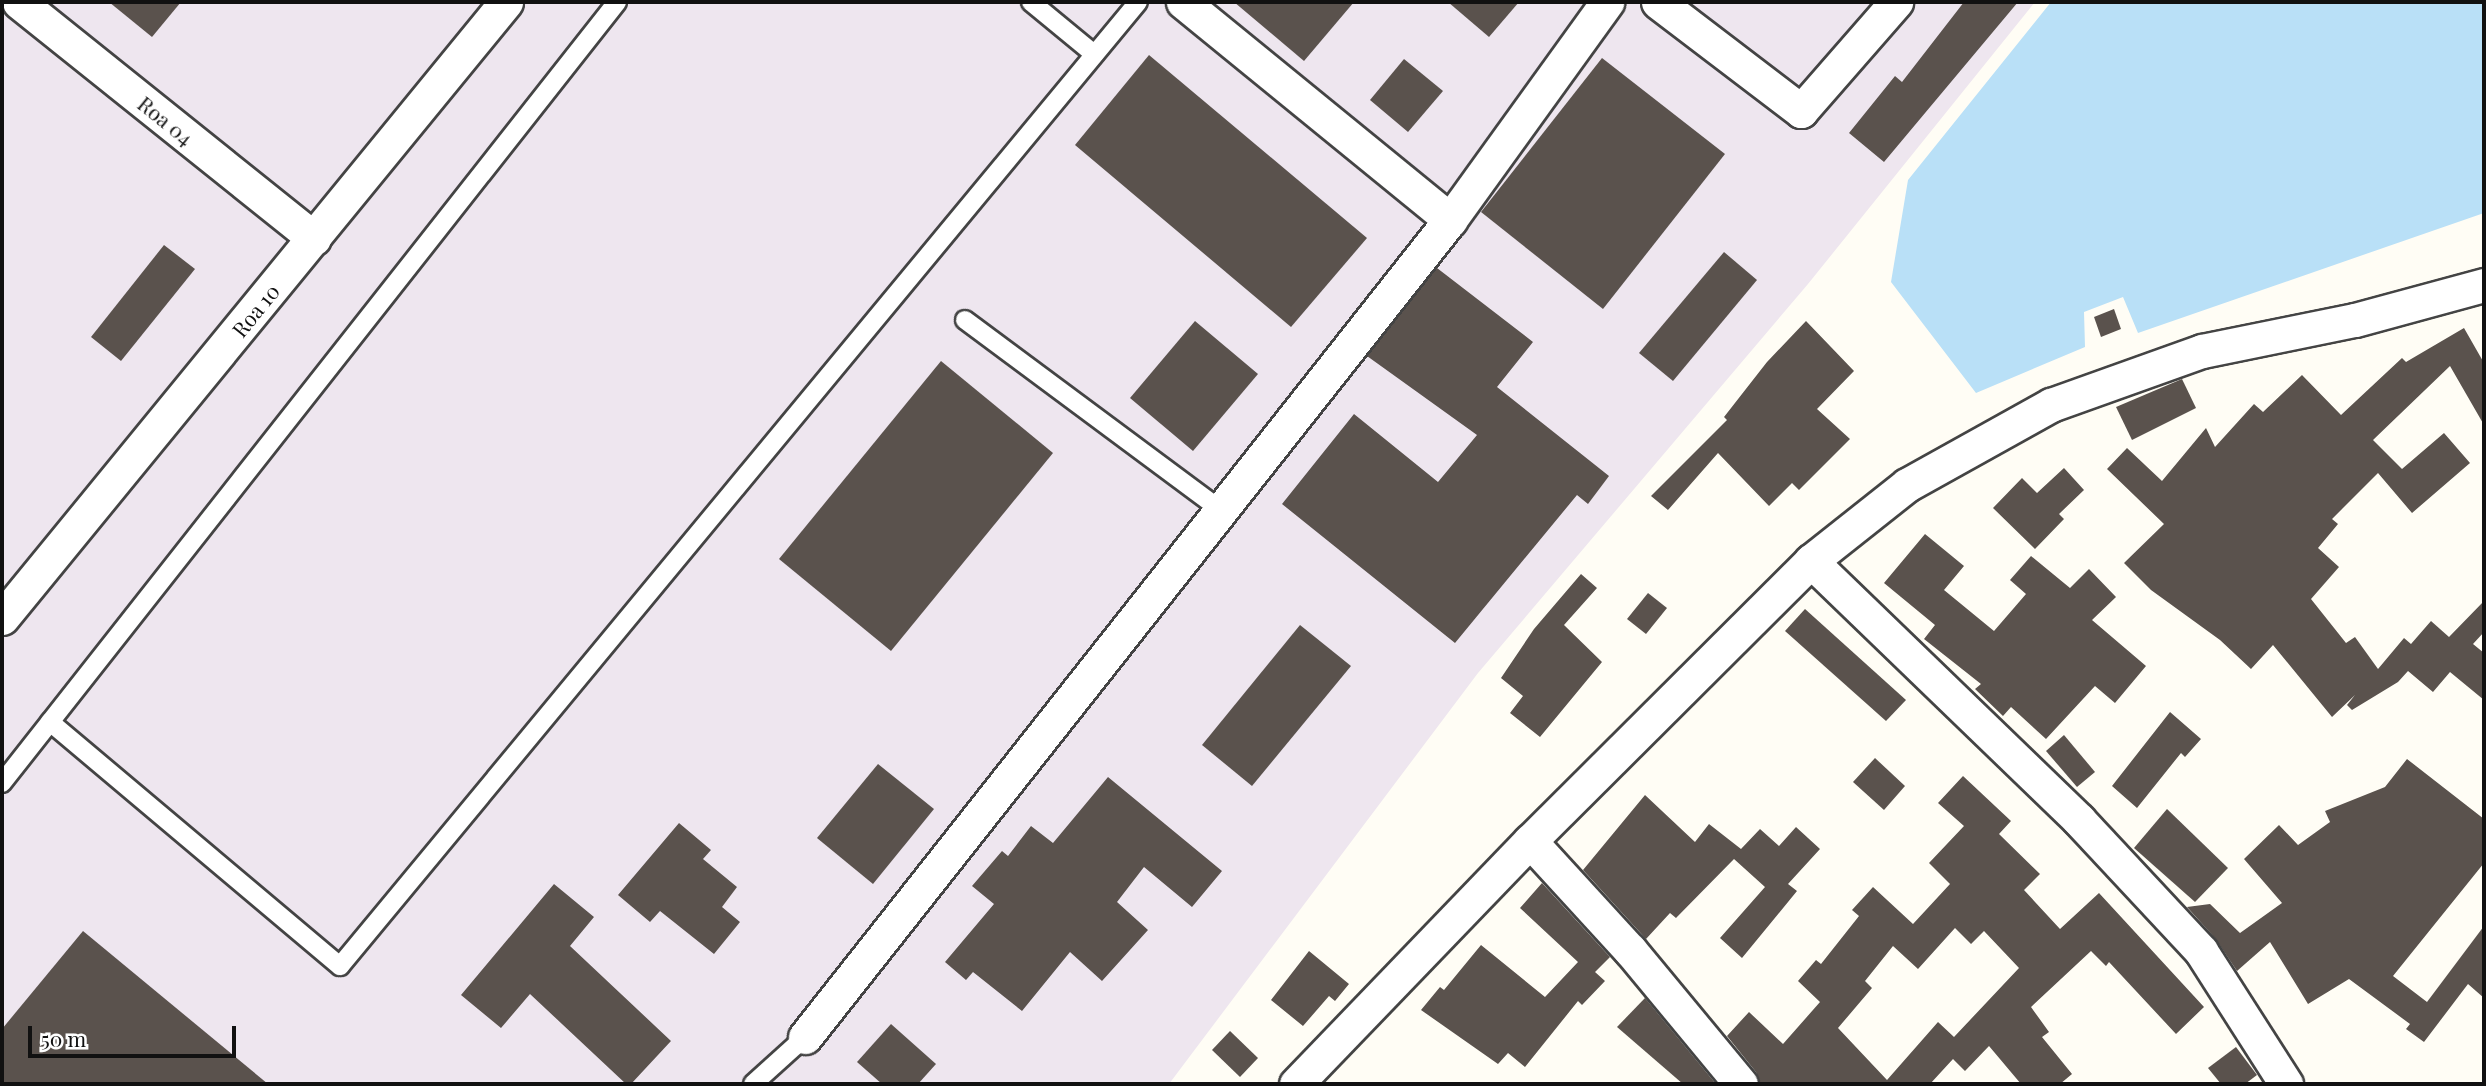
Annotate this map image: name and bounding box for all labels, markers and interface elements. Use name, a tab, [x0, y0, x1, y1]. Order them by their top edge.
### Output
street label: Roa 04	[133, 90, 199, 150]
street label: Roa 10	[226, 278, 284, 342]
scale bar	[32, 1012, 240, 1056]
text: 50 m	[41, 1024, 86, 1052]

